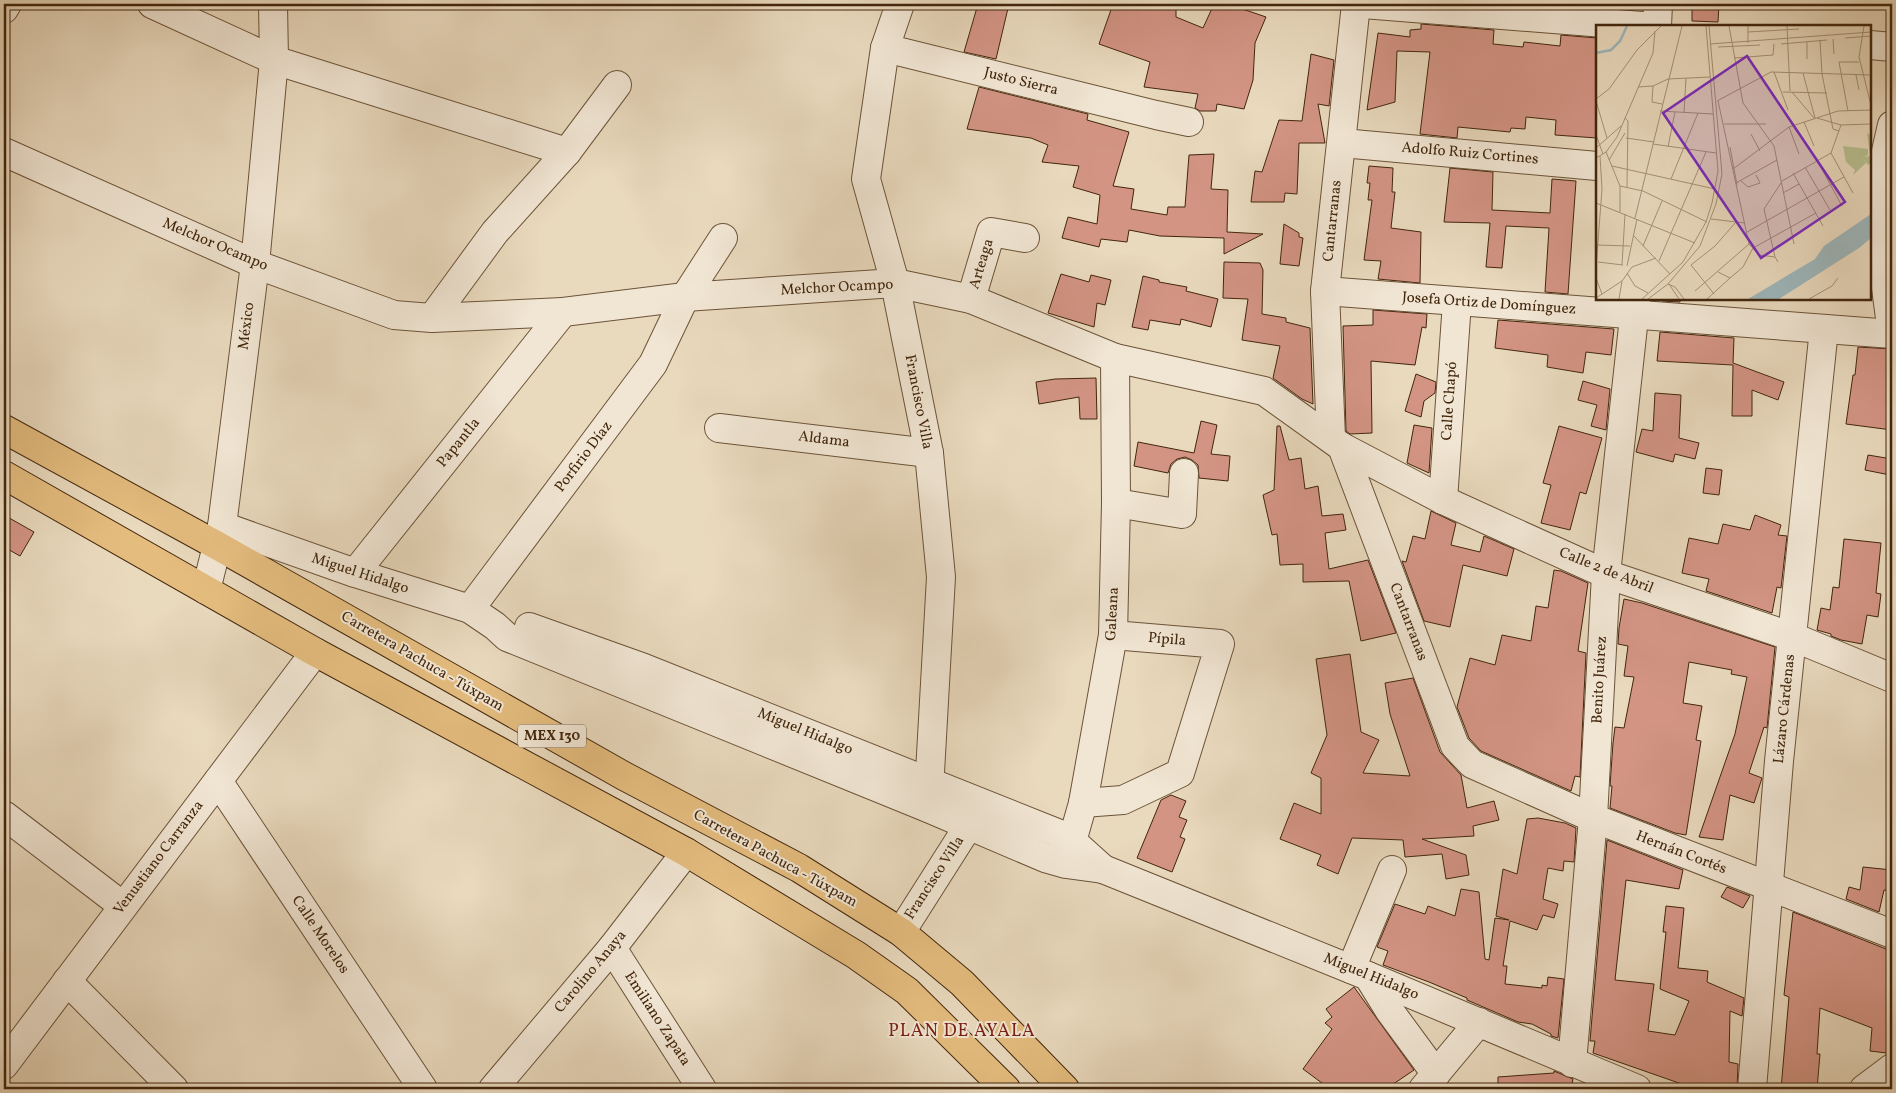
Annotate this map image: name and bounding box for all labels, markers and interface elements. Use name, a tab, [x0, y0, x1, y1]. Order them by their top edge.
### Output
inset map	[1596, 25, 1871, 300]
street label: Justo Sierra	[982, 63, 1060, 101]
street label: Adolfo Ruiz Cortines	[1401, 138, 1539, 170]
street label: Cantarranas	[1318, 179, 1348, 263]
street label: Melchor Ocampo	[159, 213, 271, 277]
street label: Arteaga	[964, 236, 1000, 292]
street label: Melchor Ocampo	[780, 275, 894, 301]
street label: Josefa Ortiz de Domínguez	[1401, 287, 1577, 321]
street label: México	[234, 301, 260, 351]
street label: Francisco Villa	[899, 353, 937, 451]
street label: Calle Chapó	[1437, 361, 1463, 441]
street label: Papantla	[432, 414, 486, 472]
street label: Porfirio Díaz	[550, 417, 618, 497]
street label: Aldama	[797, 426, 851, 454]
street label: Calle 2 de Abril	[1556, 543, 1656, 599]
street label: Miguel Hidalgo	[309, 548, 411, 600]
street label: Cantarranas	[1384, 580, 1432, 664]
street label: Galeana	[1101, 587, 1125, 641]
street label: Carretera Pachuca - Túxpam	[337, 607, 507, 717]
street label: Pípila	[1147, 628, 1187, 652]
street label: Benito Juárez	[1587, 636, 1613, 724]
street label: Lázaro Cárdenas	[1769, 653, 1801, 765]
street label: Miguel Hidalgo	[754, 703, 856, 761]
road number: MEX 130	[518, 724, 586, 748]
street label: Venustiano Carranza	[109, 796, 209, 920]
street label: Carretera Pachuca - Túxpam	[689, 805, 861, 913]
street label: Hernán Cortés	[1633, 826, 1729, 880]
street label: Francisco Villa	[900, 832, 970, 924]
street label: Calle Morelos	[286, 892, 354, 978]
street label: Carolino Anaya	[550, 926, 632, 1018]
street label: Miguel Hidalgo	[1320, 948, 1422, 1006]
street label: Emiliano Zapata	[619, 968, 695, 1070]
district label: PLAN DE AYALA	[888, 1019, 1036, 1044]

